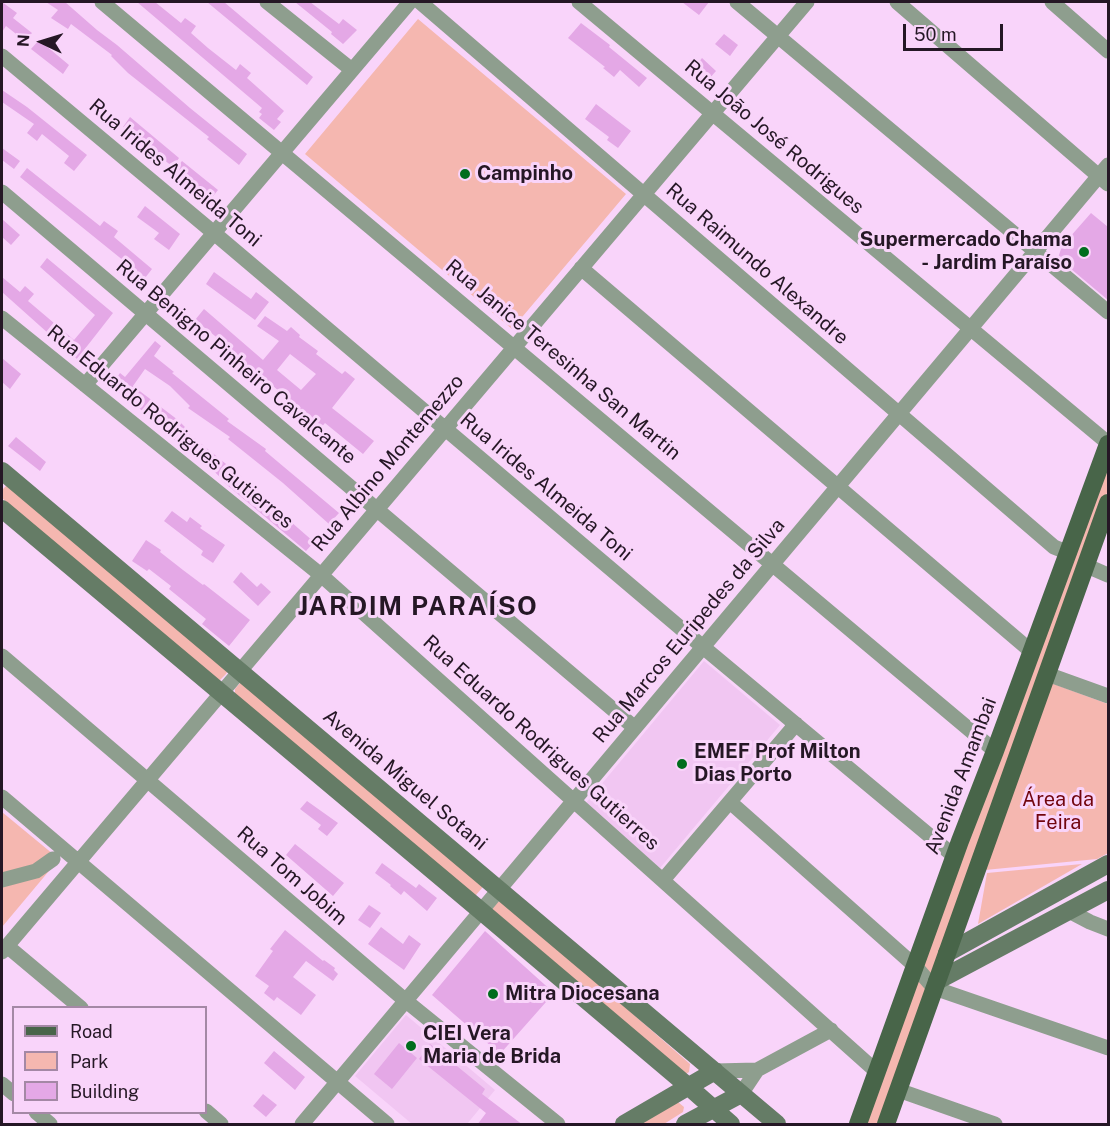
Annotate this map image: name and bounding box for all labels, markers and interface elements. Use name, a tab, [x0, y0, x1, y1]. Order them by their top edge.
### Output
north arrow	[12, 12, 72, 72]
scale bar	[906, 12, 1006, 50]
text: 50 m	[914, 24, 957, 45]
text: N	[14, 34, 33, 48]
street label: Rua João José Rodrigues	[679, 55, 869, 219]
street label: Rua Irides Almeida Toni	[84, 94, 266, 252]
place label: Campinho	[477, 162, 573, 186]
marker: Campinho	[458, 167, 472, 181]
street label: Rua Raimundo Alexandre	[661, 178, 853, 350]
place label: Supermercado Chama - Jardim Paraíso	[860, 228, 1072, 275]
marker: Supermercado Chama - Jardim Paraíso	[1077, 245, 1091, 259]
street label: Rua Benigno Pinheiro Cavalcante	[111, 254, 361, 470]
street label: Rua Janice Teresinha San Martin	[441, 255, 685, 465]
street label: Rua Eduardo Rodrigues Gutierres	[42, 320, 298, 534]
street label: Rua Albino Montemezzo	[307, 370, 469, 556]
street label: Rua Irides Almeida Toni	[455, 408, 637, 566]
street label: Rua Marcos Euripedes da Silva	[588, 514, 790, 748]
district label: JARDIM PARAÍSO	[298, 591, 538, 623]
street label: Rua Eduardo Rodrigues Gutierres	[418, 630, 664, 856]
street label: Avenida Amambai	[920, 694, 1002, 858]
street label: Avenida Miguel Sotani	[318, 704, 492, 856]
place label: EMEF Prof Milton Dias Porto	[694, 740, 861, 787]
marker: EMEF Prof Milton Dias Porto	[675, 757, 689, 771]
park label: Área da Feira	[1022, 788, 1094, 835]
street label: Rua Tom Jobim	[232, 822, 352, 930]
place label: Mitra Diocesana	[505, 982, 660, 1006]
marker: Mitra Diocesana	[486, 987, 500, 1001]
legend	[12, 1006, 207, 1114]
text: Road	[70, 1021, 113, 1042]
place label: CIEI Vera Maria de Brida	[423, 1022, 561, 1069]
marker: CIEI Vera Maria de Brida	[404, 1039, 418, 1053]
text: Park	[70, 1051, 108, 1072]
text: Building	[70, 1081, 139, 1102]

